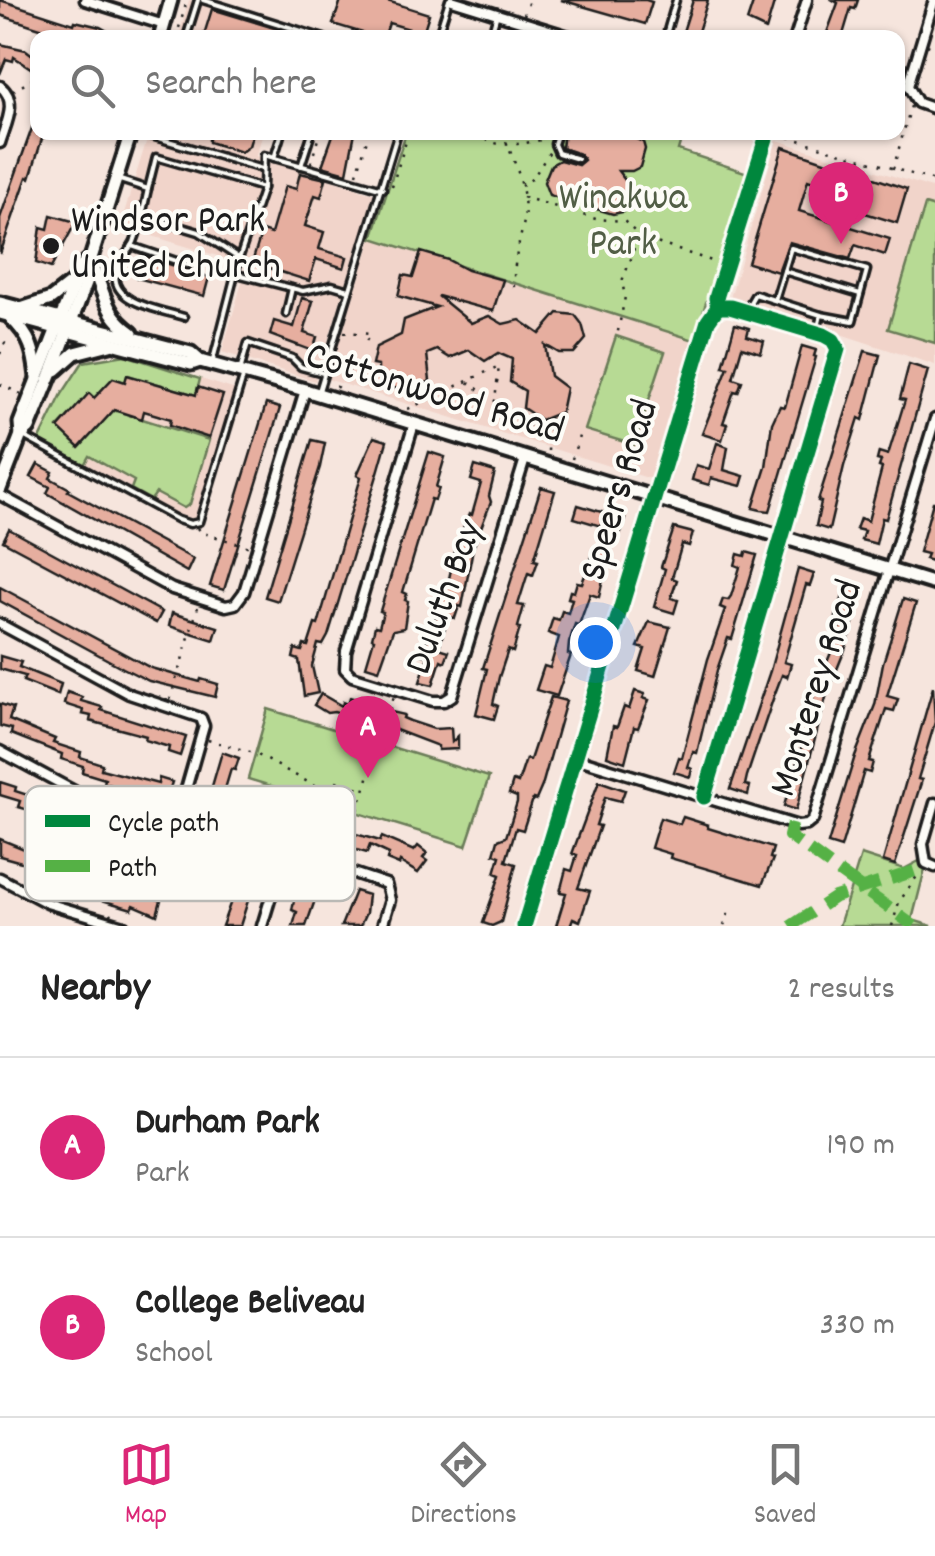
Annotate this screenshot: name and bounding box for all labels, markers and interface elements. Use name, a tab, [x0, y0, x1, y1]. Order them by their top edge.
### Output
search box	[30, 30, 905, 140]
icon: search	[65, 58, 120, 113]
text: Search here	[145, 58, 317, 113]
pin: B	[808, 162, 874, 244]
park label: Winakwa Park	[559, 172, 688, 275]
place label: Windsor Park United Church	[71, 195, 281, 298]
marker: Windsor Park United Church	[40, 235, 62, 257]
street label: Cottonwood Road	[298, 330, 570, 462]
street label: Speers Road	[567, 393, 677, 589]
street label: Duluth Bay	[393, 512, 502, 683]
street label: Monterey Road	[757, 573, 881, 805]
your location	[570, 617, 621, 668]
pin: A	[336, 696, 400, 778]
legend	[25, 786, 355, 901]
text: Cycle path	[108, 806, 219, 846]
text: Path	[108, 851, 157, 891]
text: Nearby	[40, 961, 150, 1021]
text: 2 results	[788, 968, 895, 1014]
text: Durham Park	[135, 1097, 320, 1152]
text: A	[64, 1124, 81, 1170]
text: 190 m	[827, 1124, 895, 1170]
text: Park	[135, 1152, 190, 1198]
text: College Beliveau	[135, 1277, 365, 1332]
text: B	[65, 1304, 80, 1350]
text: 330 m	[820, 1304, 895, 1350]
text: School	[135, 1332, 213, 1378]
tab: Map	[119, 1437, 174, 1537]
tab: Directions	[411, 1437, 517, 1537]
tab: Saved	[754, 1437, 816, 1537]

